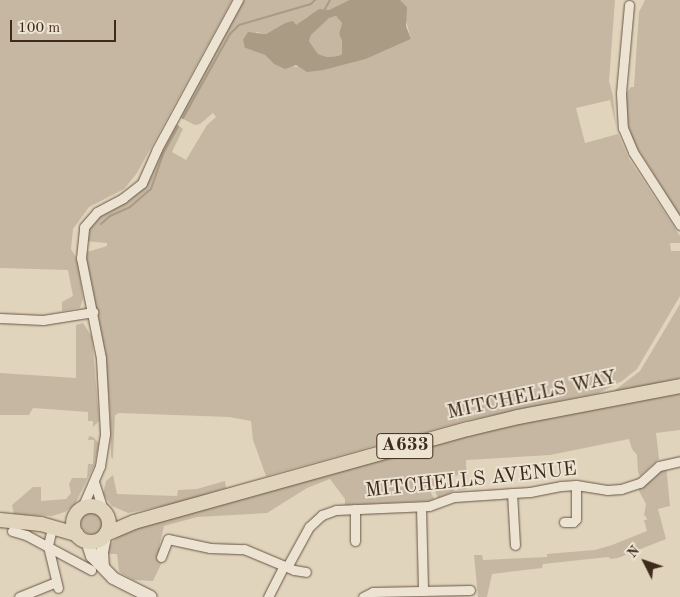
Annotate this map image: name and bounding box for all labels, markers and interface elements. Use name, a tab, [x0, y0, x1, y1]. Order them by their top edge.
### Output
scale bar	[12, 10, 119, 42]
text: 100 m	[18, 21, 60, 36]
street label: MITCHELLS WAY	[445, 366, 619, 426]
road number: A633	[376, 430, 434, 462]
street label: MITCHELLS AVENUE	[364, 458, 578, 504]
north arrow	[620, 537, 670, 587]
text: N	[625, 544, 642, 561]

